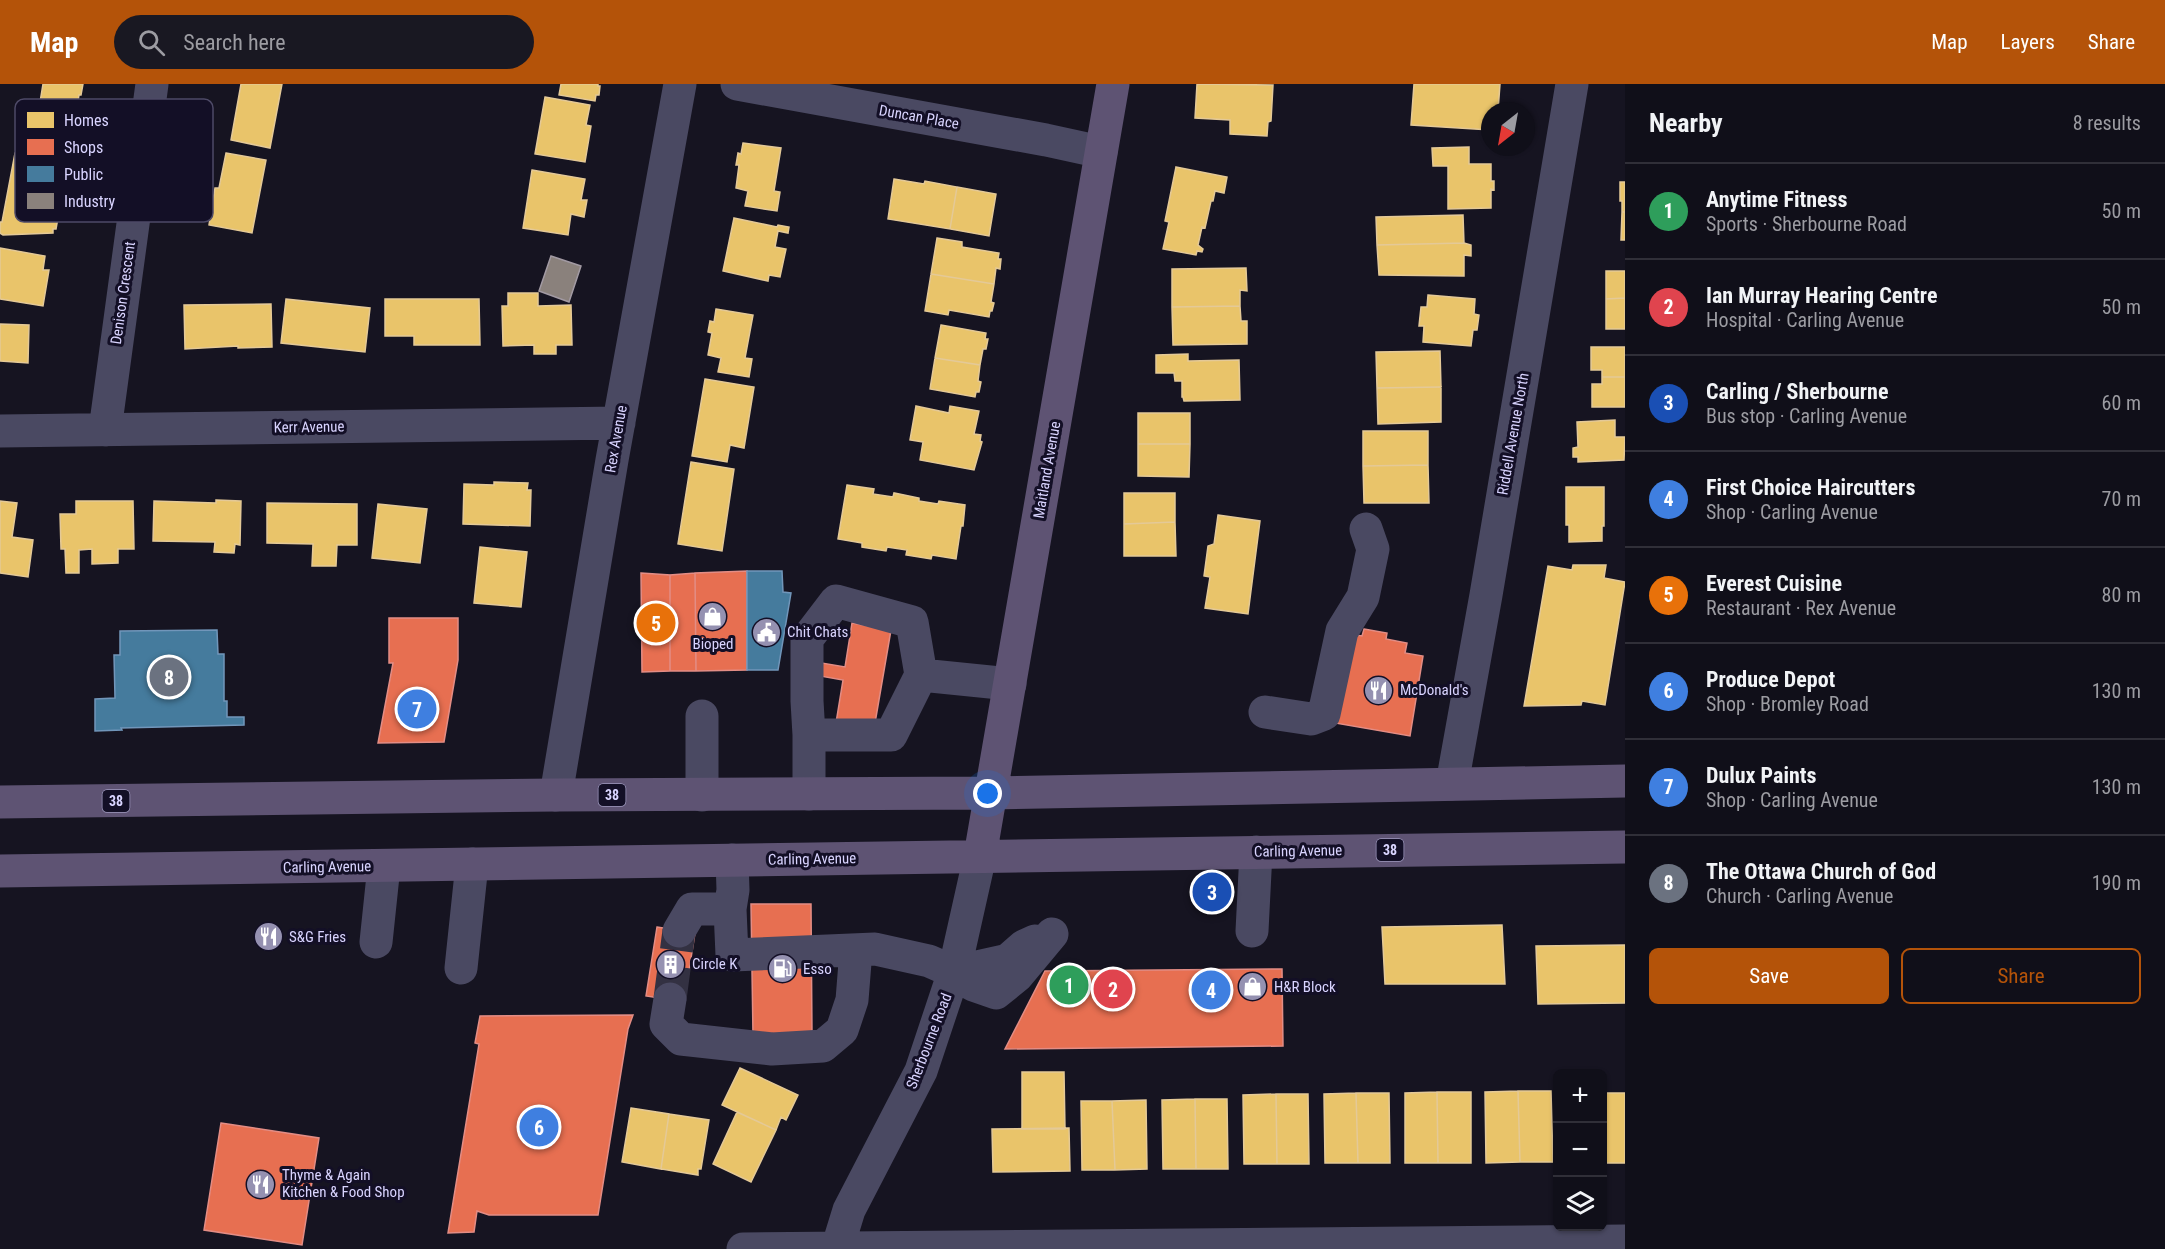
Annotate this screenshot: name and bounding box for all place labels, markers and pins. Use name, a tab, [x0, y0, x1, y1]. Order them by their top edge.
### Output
pin: 5	[636, 600, 676, 646]
shop icon: Bioped	[697, 601, 729, 633]
public building icon: Chit Chats	[750, 616, 782, 648]
place label: Chit Chats	[787, 623, 848, 641]
place label: Bioped	[692, 635, 734, 653]
pin: 8	[150, 654, 188, 700]
restaurant icon: McDonald's	[1363, 674, 1395, 706]
place label: McDonald's	[1400, 681, 1469, 699]
pin: 7	[398, 686, 436, 732]
pin: 3	[1192, 870, 1232, 914]
restaurant icon: S&G Fries	[252, 921, 284, 953]
place label: S&G Fries	[289, 928, 346, 946]
building icon: Circle K	[655, 948, 687, 980]
fuel station icon: Esso	[766, 953, 798, 985]
place label: Circle K	[692, 955, 738, 973]
place label: Esso	[803, 960, 832, 978]
pin: 1	[1050, 962, 1088, 1008]
pin: 2	[1094, 966, 1132, 1012]
pin: 4	[1192, 968, 1230, 1012]
shop icon: H&R Block	[1237, 971, 1269, 1003]
place label: H&R Block	[1274, 978, 1336, 996]
pin: 6	[520, 1104, 558, 1150]
place label: Thyme & Again Kitchen & Food Shop	[282, 1166, 405, 1201]
restaurant icon: Thyme & Again Kitchen & Food Shop	[245, 1168, 277, 1200]

